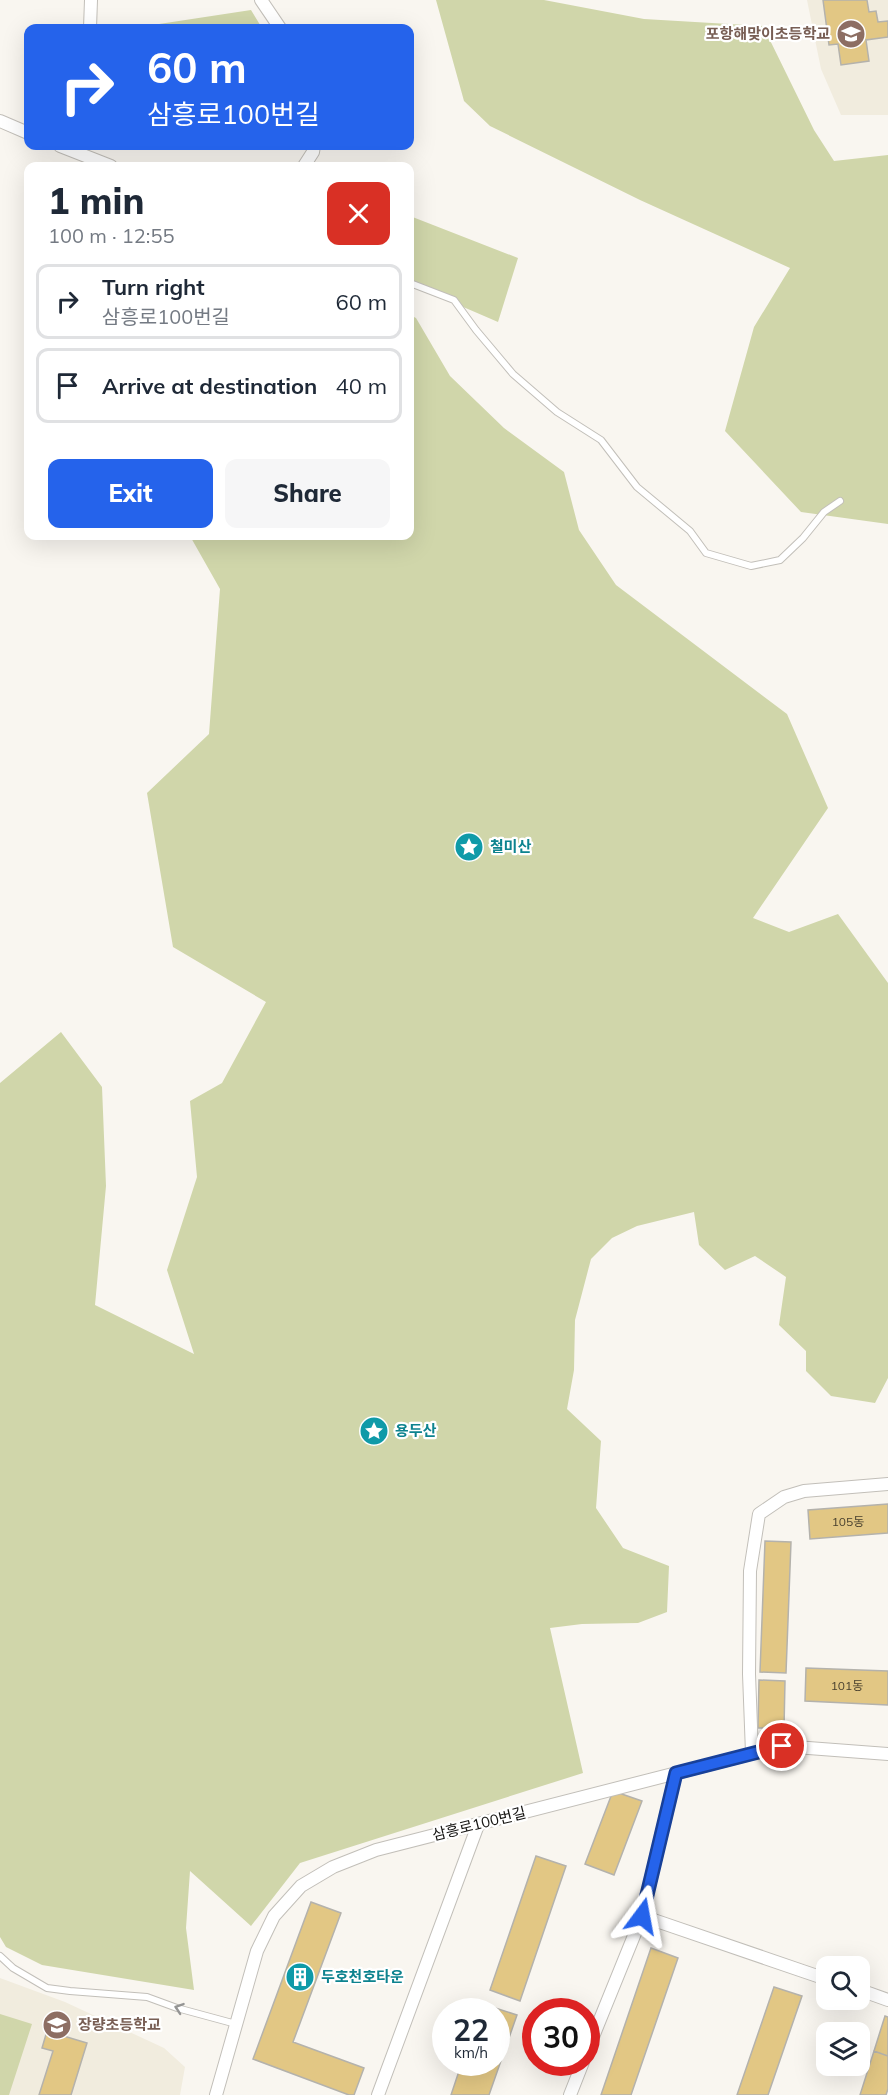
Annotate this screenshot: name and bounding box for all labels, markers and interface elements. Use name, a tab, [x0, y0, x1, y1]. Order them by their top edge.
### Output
school or university icon: 포항해맞이초등학교	[835, 18, 867, 50]
place label: 포항해맞이초등학교	[706, 24, 830, 43]
text: 60 m	[147, 41, 247, 94]
icon: right	[48, 48, 126, 126]
text: 삼흥로100번길	[147, 97, 320, 131]
text: 1 min	[48, 178, 144, 223]
button: close	[327, 182, 390, 245]
text: 100 m · 12:55	[48, 223, 174, 248]
text: Turn right	[102, 273, 205, 301]
icon: right	[51, 285, 84, 318]
text: 60 m	[336, 288, 387, 316]
text: 삼흥로100번길	[102, 304, 230, 329]
icon: arrive	[51, 369, 84, 402]
text: Arrive at destination	[102, 372, 317, 400]
text: 40 m	[336, 372, 387, 400]
button: Exit	[48, 459, 213, 528]
button: Share	[225, 459, 390, 528]
place icon: 철미산	[453, 831, 485, 863]
place label: 철미산	[490, 837, 532, 856]
place icon: 용두산	[358, 1415, 390, 1447]
place label: 용두산	[395, 1421, 437, 1440]
house number: 105동	[832, 1514, 864, 1529]
house number: 101동	[831, 1678, 863, 1693]
pin	[756, 1720, 807, 1771]
icon: arrive	[765, 1729, 798, 1762]
street label: 삼흥로100번길	[430, 1803, 528, 1844]
position arrow	[610, 1884, 674, 1948]
map controls	[816, 1956, 870, 2076]
button: search	[816, 1956, 870, 2010]
building icon: 두호천호타운	[284, 1961, 316, 1993]
place label: 두호천호타운	[321, 1967, 404, 1986]
speed limit sign: 30	[522, 1998, 600, 2076]
one-way arrow	[174, 2003, 185, 2016]
school or university icon: 장량초등학교	[41, 2009, 73, 2041]
text: 22	[453, 2011, 489, 2049]
place label: 장량초등학교	[78, 2015, 161, 2034]
button: layers	[816, 2022, 870, 2076]
text: km/h	[454, 2043, 488, 2062]

